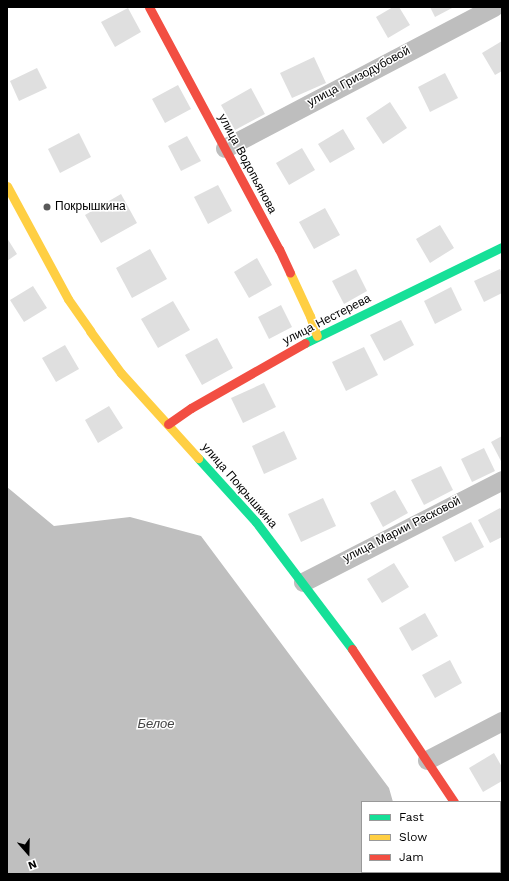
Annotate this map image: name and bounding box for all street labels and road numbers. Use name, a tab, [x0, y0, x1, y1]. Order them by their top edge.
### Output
street label: улица Гризодубовой	[305, 44, 413, 110]
street label: улица Водопьянова	[215, 112, 279, 216]
street label: улица Нестерева	[281, 292, 373, 348]
street label: улица Покрышкина	[198, 441, 280, 531]
street label: улица Марии Расковой	[341, 494, 463, 566]

